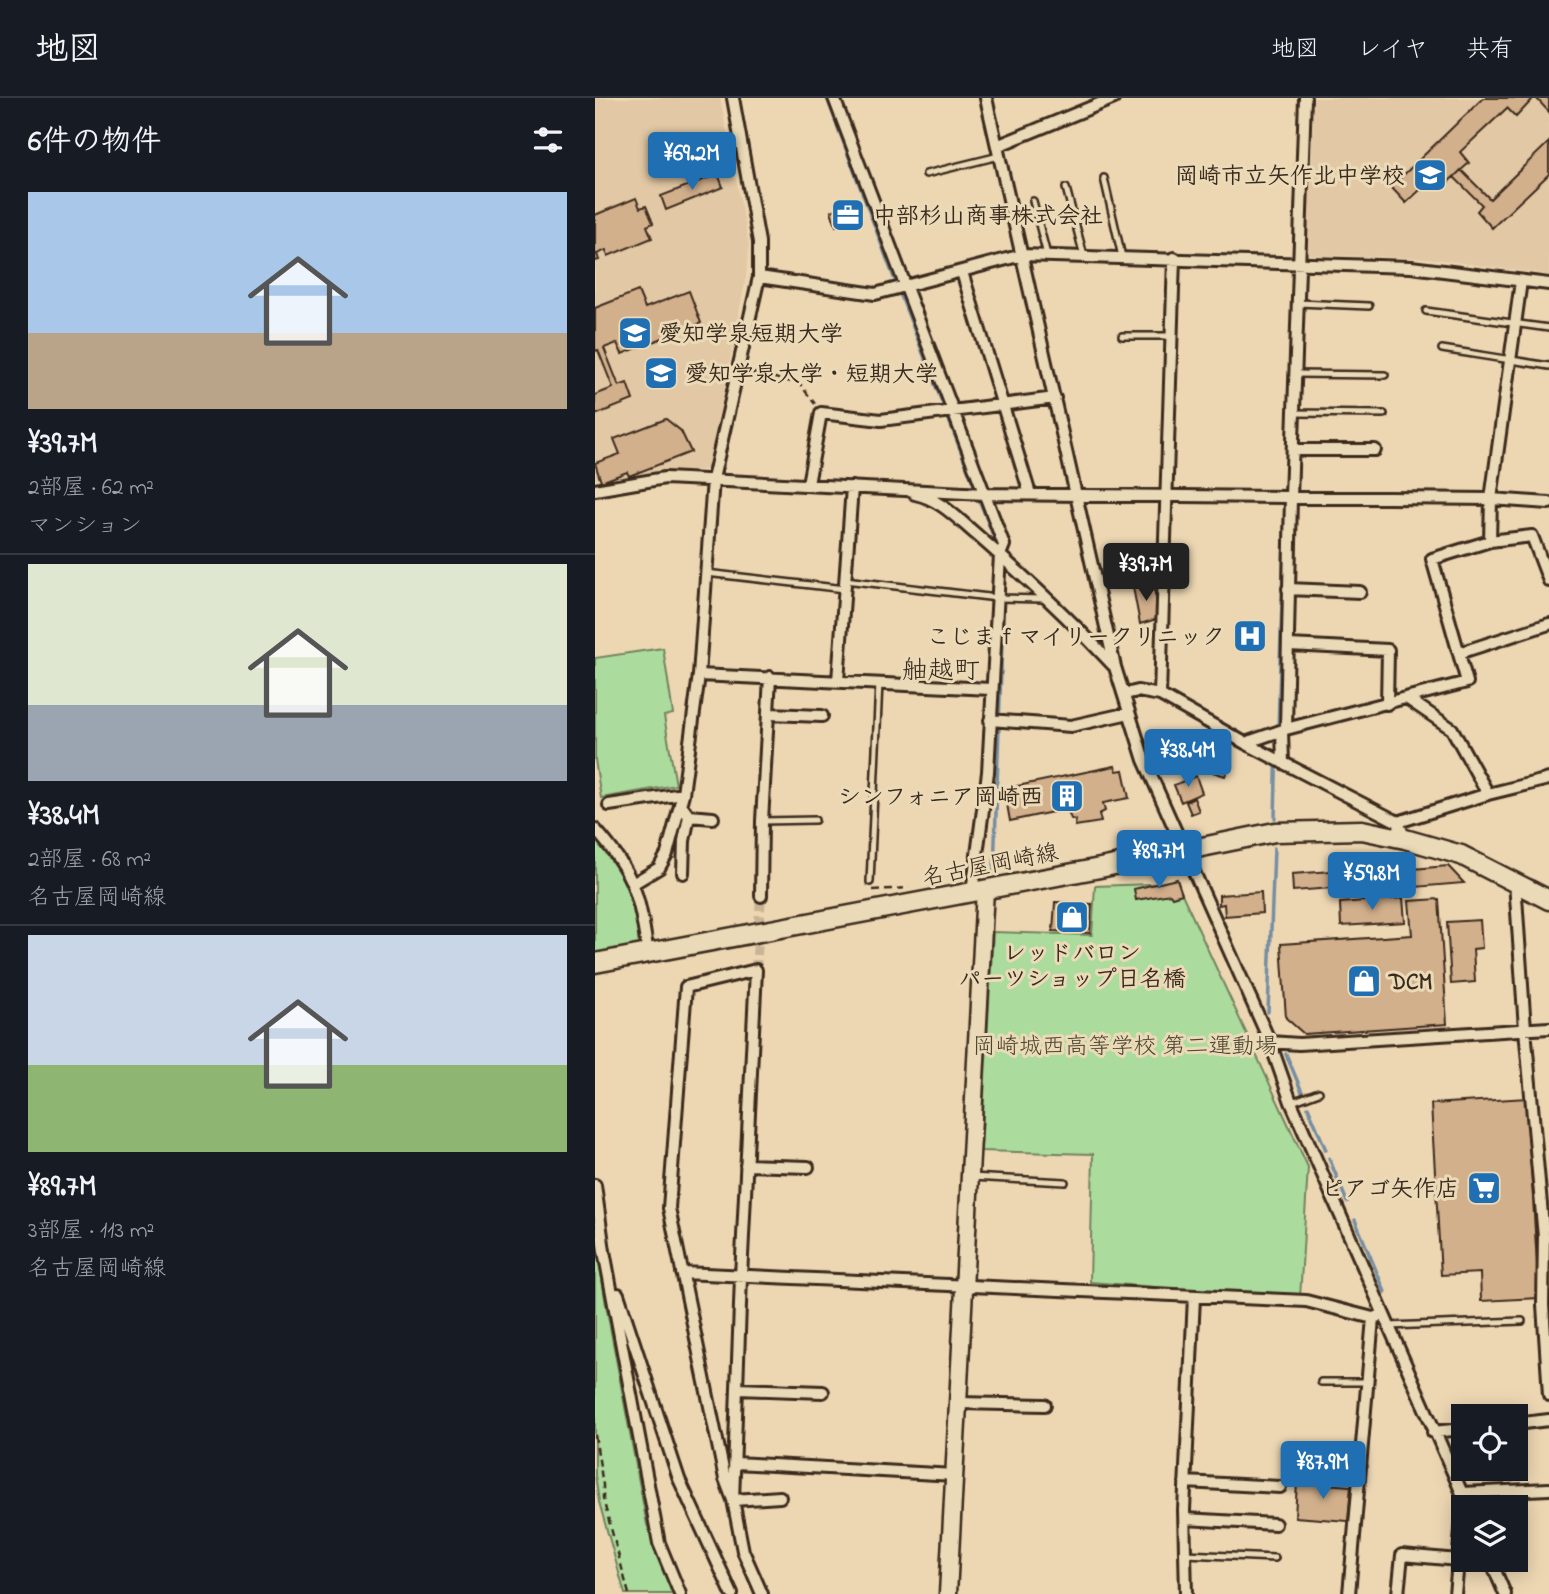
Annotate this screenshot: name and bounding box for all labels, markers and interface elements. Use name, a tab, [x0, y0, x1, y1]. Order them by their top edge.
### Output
text: 地図	[35, 27, 101, 75]
text: 地図	[1271, 33, 1319, 68]
text: レイヤ	[1357, 33, 1428, 68]
text: 共有	[1466, 33, 1514, 68]
text: 6件の物件	[28, 121, 161, 165]
icon: filters	[529, 121, 567, 159]
pin: ¥69.2M	[635, 132, 749, 192]
text: ¥69.2M	[664, 138, 720, 171]
school or university icon: 岡崎市立矢作北中学校	[1411, 156, 1449, 194]
place label: 岡崎市立矢作北中学校	[1175, 161, 1405, 194]
office icon: 中部杉山商事株式会社	[829, 196, 867, 234]
place label: 中部杉山商事株式会社	[873, 201, 1103, 234]
icon: home	[235, 238, 361, 364]
school or university icon: 愛知学泉短期大学	[616, 314, 654, 352]
place label: 愛知学泉短期大学	[659, 319, 843, 352]
school or university icon: 愛知学泉大学・短期大学	[642, 354, 680, 392]
place label: 愛知学泉大学・短期大学	[685, 359, 938, 392]
text: ¥39.7M	[28, 423, 98, 467]
text: 2部屋 · 62 m²	[28, 472, 154, 505]
text: マンション	[28, 510, 142, 543]
pin: ¥39.7M	[1089, 544, 1203, 603]
text: ¥39.7M	[1119, 549, 1173, 582]
icon: home	[235, 610, 361, 736]
hospital icon: こじまｆマイリークリニック	[1231, 617, 1269, 655]
place label: こじまｆマイリークリニック	[926, 622, 1225, 655]
district label: 舳越町	[902, 653, 980, 691]
pin: ¥38.4M	[1131, 730, 1245, 789]
text: ¥38.4M	[1160, 735, 1216, 768]
building icon: シンフォニア岡崎西	[1048, 777, 1086, 815]
place label: シンフォニア岡崎西	[838, 782, 1043, 815]
text: ¥38.4M	[28, 795, 100, 839]
pin: ¥89.7M	[1102, 830, 1216, 890]
text: ¥89.7M	[1133, 836, 1185, 869]
street label: 名古屋岡崎線	[920, 837, 1061, 896]
text: 2部屋 · 68 m²	[28, 844, 151, 877]
pin: ¥59.8M	[1315, 852, 1429, 912]
text: ¥59.8M	[1344, 858, 1400, 891]
text: 名古屋岡崎線	[28, 882, 166, 915]
shop icon: レッドバロン パーツショップ日名橋	[1053, 898, 1091, 936]
place label: レッドバロン パーツショップ日名橋	[958, 938, 1186, 997]
shop icon: DCM	[1345, 962, 1383, 1000]
place label: DCM	[1388, 967, 1432, 1000]
icon: home	[235, 981, 361, 1107]
park label: 岡崎城西高等学校 第二運動場	[973, 1031, 1277, 1064]
text: ¥89.7M	[28, 1166, 97, 1210]
supermarket icon: ピアゴ矢作店	[1465, 1169, 1503, 1207]
place label: ピアゴ矢作店	[1321, 1174, 1459, 1207]
text: 3部屋 · 113 m²	[28, 1215, 154, 1248]
text: 名古屋岡崎線	[28, 1253, 166, 1286]
map controls	[1451, 1404, 1528, 1572]
button: locate	[1451, 1404, 1528, 1481]
pin: ¥87.9M	[1266, 1442, 1380, 1501]
text: ¥87.9M	[1297, 1447, 1349, 1480]
button: layers	[1451, 1495, 1528, 1572]

